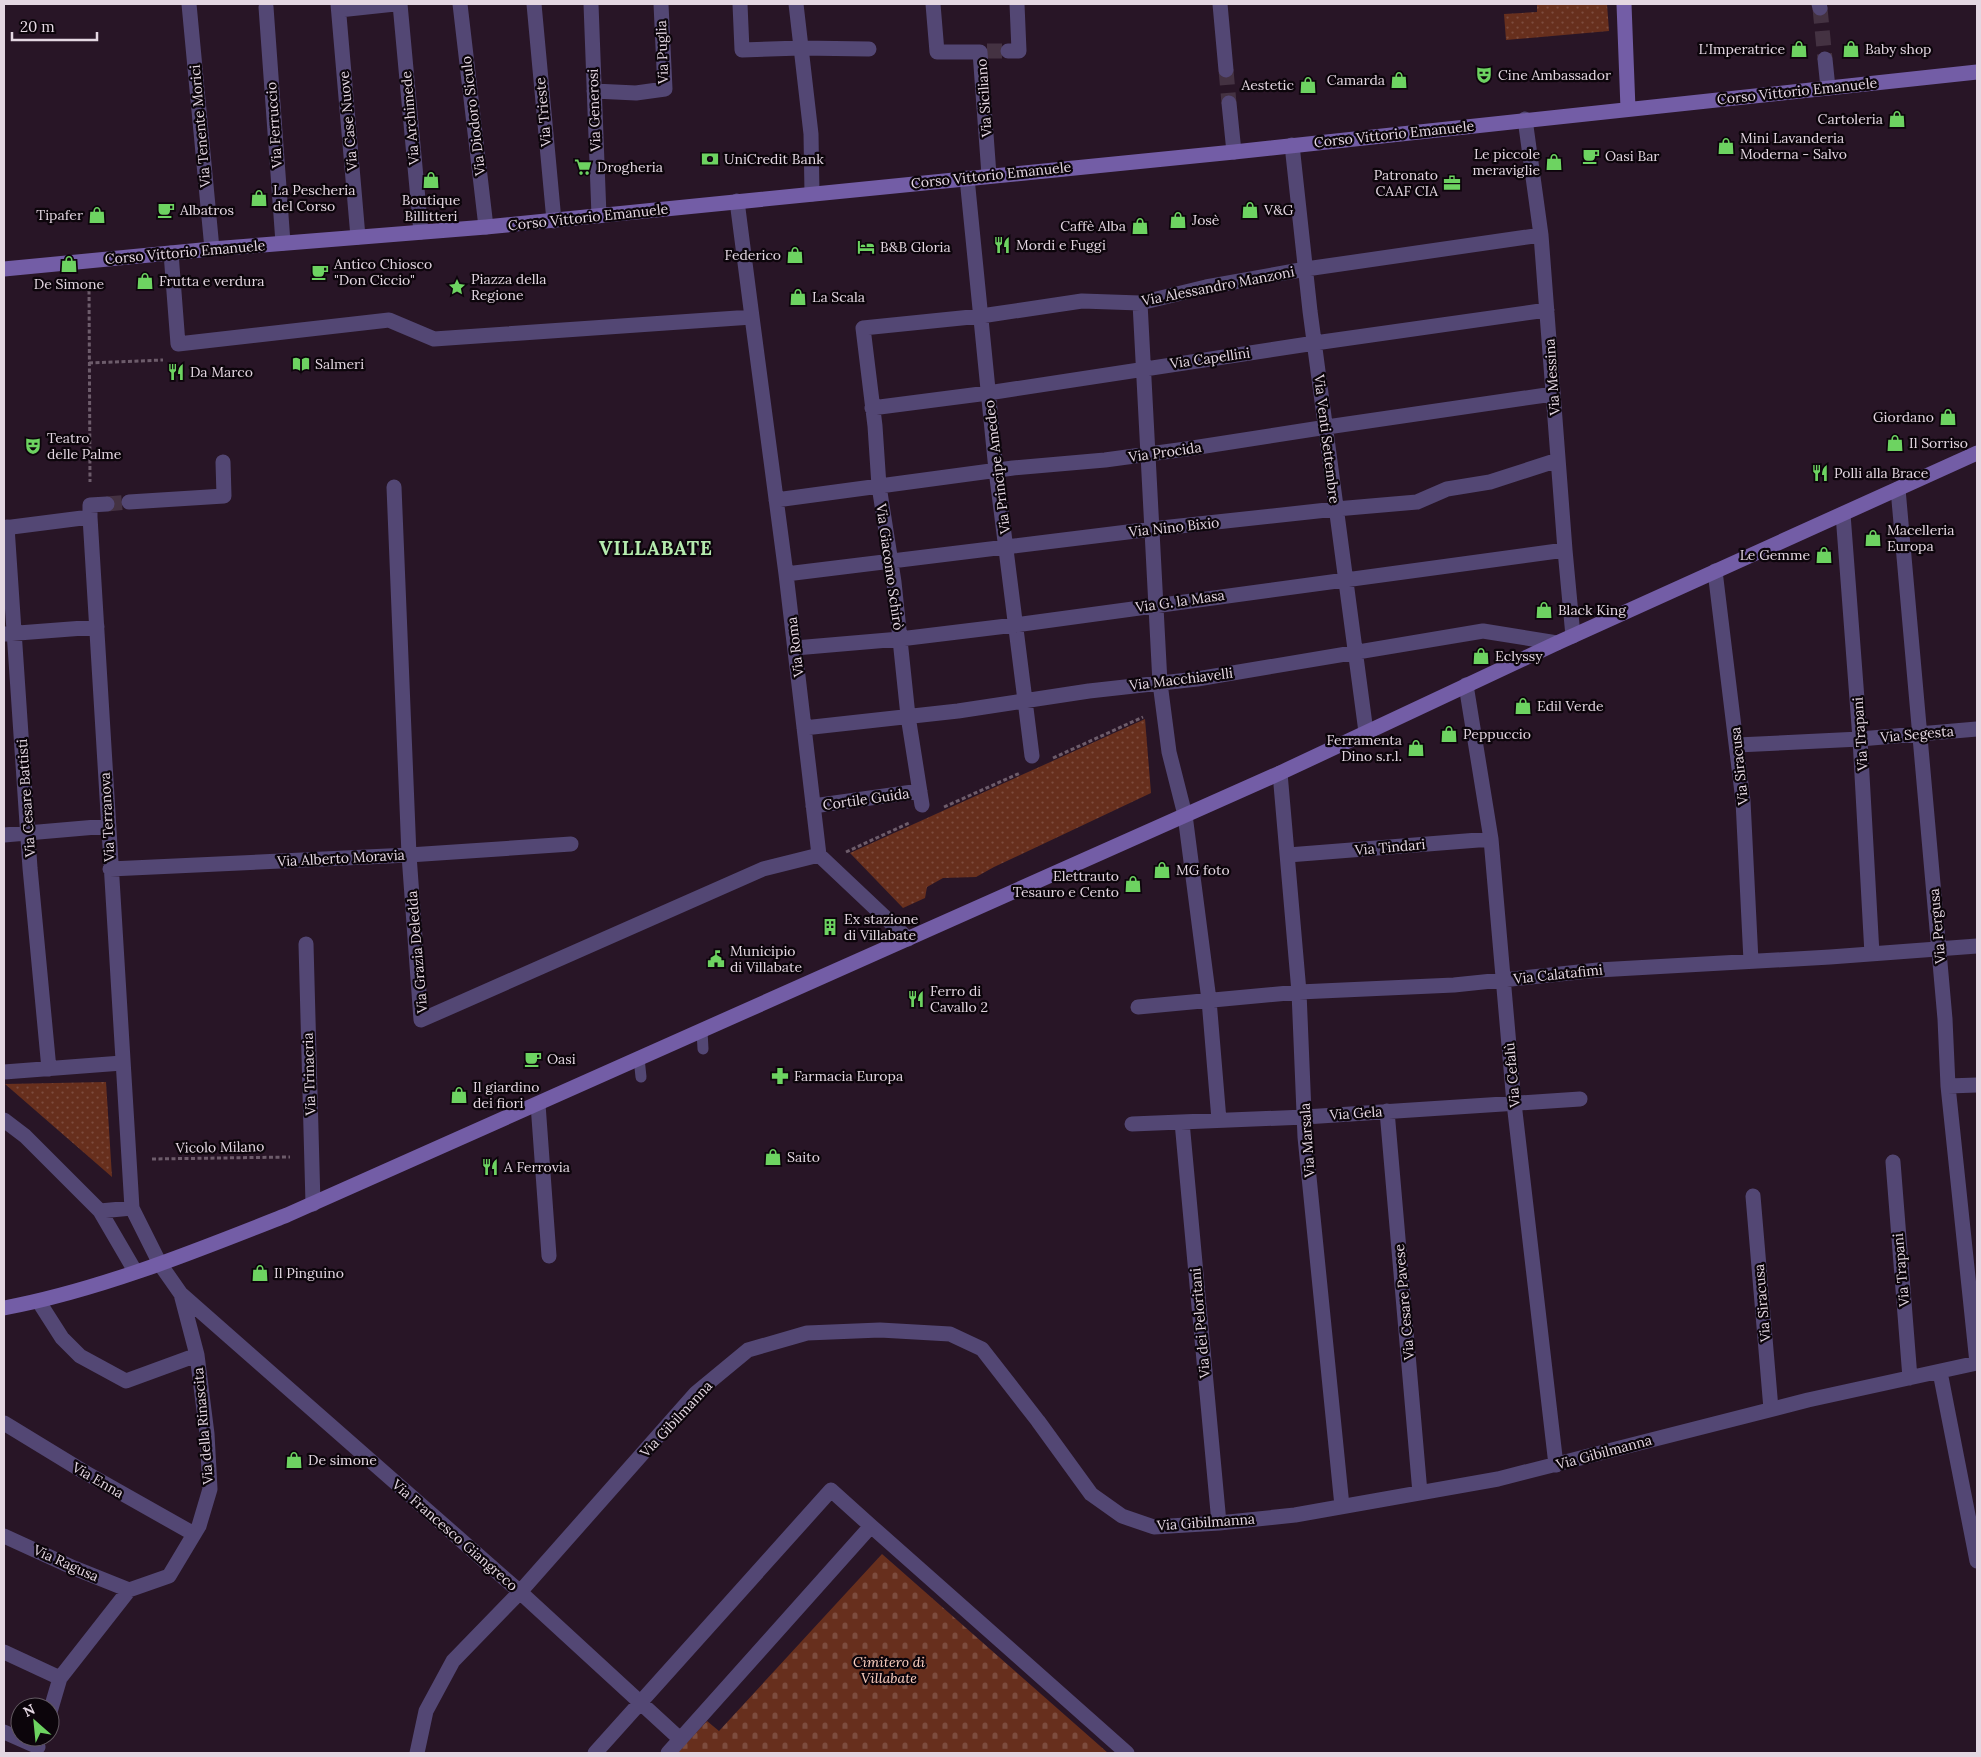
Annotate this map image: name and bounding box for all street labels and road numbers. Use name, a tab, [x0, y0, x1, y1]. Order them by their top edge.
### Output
street label: Via Puglia	[652, 20, 672, 85]
street label: Via Diodoro Siculo	[457, 55, 489, 178]
street label: Via Siciliano	[972, 58, 996, 139]
street label: Via Tenente Morici	[186, 64, 214, 189]
street label: Via Generosi	[584, 68, 604, 153]
street label: Via Case Nuove	[335, 70, 361, 173]
street label: Via Archimede	[397, 70, 423, 167]
street label: Corso Vittorio Emanuele	[1716, 74, 1878, 108]
street label: Via Trieste	[531, 76, 555, 148]
street label: Via Ferruccio	[262, 81, 286, 170]
street label: Corso Vittorio Emanuele	[1313, 117, 1475, 151]
street label: Corso Vittorio Emanuele	[910, 158, 1072, 192]
street label: Corso Vittorio Emanuele	[507, 200, 669, 234]
street label: Corso Vittorio Emanuele	[104, 236, 266, 268]
street label: Via Alessandro Manzoni	[1139, 262, 1296, 310]
street label: Via Messina	[1540, 338, 1564, 417]
street label: Via Capellini	[1168, 343, 1251, 373]
street label: Via Venti Settembre	[1310, 373, 1344, 505]
street label: Via Principe Amedeo	[980, 399, 1014, 536]
street label: Via Procida	[1126, 438, 1203, 466]
street label: Via Giacomo Schirò	[872, 502, 908, 631]
street label: Via Nino Bixio	[1127, 513, 1220, 541]
street label: Via G. la Masa	[1133, 586, 1226, 616]
street label: Via Roma	[782, 616, 808, 679]
street label: Via Macchiavelli	[1127, 664, 1234, 694]
street label: Via Trapani	[1848, 697, 1872, 772]
street label: Via Segesta	[1879, 722, 1954, 746]
street label: Via Siracusa	[1726, 726, 1752, 807]
street label: Via Cesare Battisti	[13, 738, 39, 859]
street label: Via Terranova	[96, 772, 118, 863]
street label: Cortile Guida	[822, 784, 910, 814]
street label: Via Tindari	[1353, 835, 1426, 859]
street label: Via Alberto Moravia	[276, 846, 405, 870]
street label: Via Pergusa	[1925, 888, 1949, 965]
street label: Via Grazia Deledda	[403, 890, 431, 1015]
street label: Via Calatafimi	[1512, 960, 1604, 988]
street label: Via Trinacria	[299, 1032, 319, 1117]
street label: Via Cefalù	[1500, 1042, 1524, 1109]
street label: Via Marsala	[1295, 1102, 1319, 1179]
street label: Via Gela	[1328, 1102, 1383, 1124]
street label: Vicolo Milano	[175, 1137, 264, 1157]
street label: Via Trapani	[1889, 1232, 1913, 1309]
street label: Via Cesare Pavese	[1390, 1243, 1418, 1362]
street label: Via Siracusa	[1750, 1263, 1774, 1344]
street label: Via dei Peloritani	[1186, 1267, 1214, 1380]
street label: Via della Rinascita	[189, 1367, 217, 1486]
street label: Via Gibilmanna	[635, 1377, 716, 1462]
street label: Via Gibilmanna	[1553, 1431, 1654, 1474]
street label: Via Enna	[68, 1458, 127, 1502]
street label: Via Francesco Giangreco	[388, 1475, 522, 1595]
street label: Via Gibilmanna	[1155, 1510, 1256, 1534]
street label: Via Ragusa	[30, 1540, 101, 1585]

